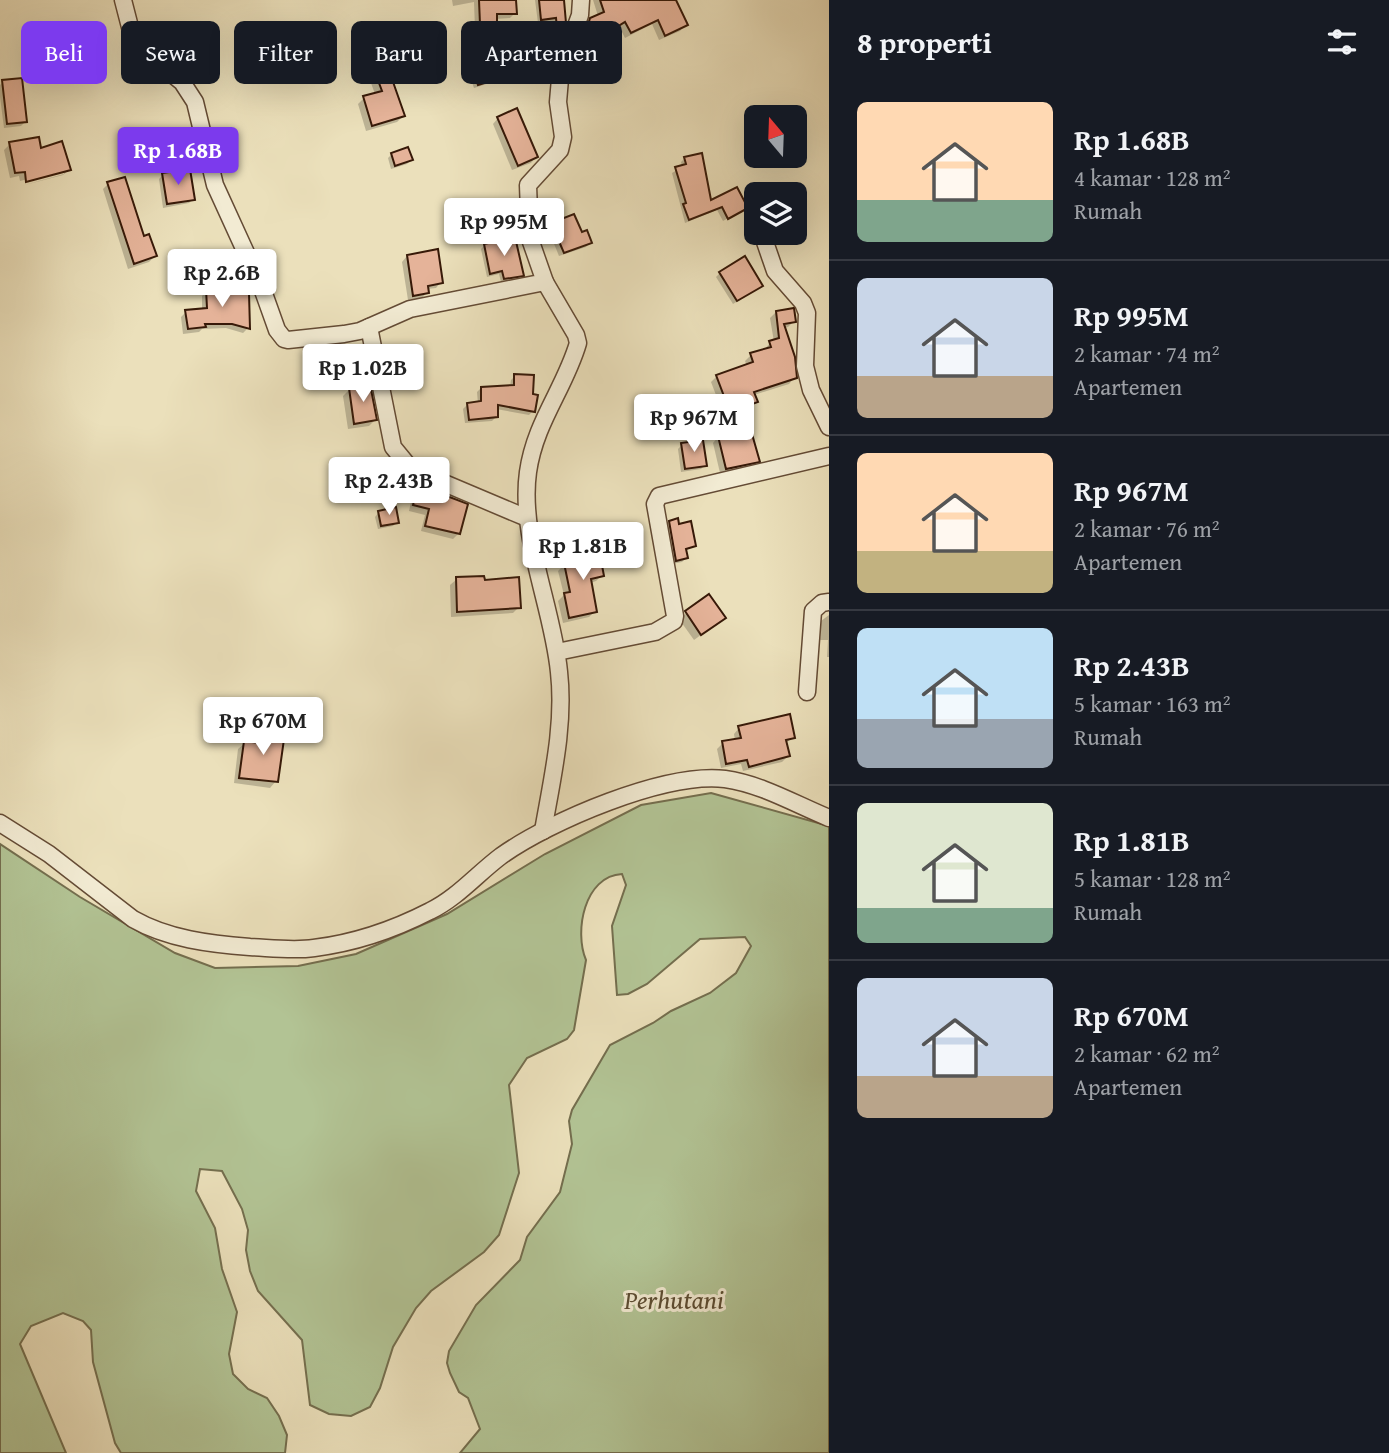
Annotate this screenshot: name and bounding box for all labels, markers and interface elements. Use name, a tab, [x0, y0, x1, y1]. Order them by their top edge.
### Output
text: 8 properti	[857, 20, 992, 64]
chip: Beli	[21, 21, 107, 84]
chip: Sewa	[121, 21, 220, 84]
chip: Filter	[234, 21, 337, 84]
chip: Baru	[351, 21, 447, 84]
chip: Apartemen	[461, 21, 622, 84]
icon: filters	[1323, 23, 1361, 61]
north arrow	[744, 105, 807, 168]
map controls	[744, 105, 807, 245]
text: Rp 1.68B	[1074, 117, 1190, 161]
pin: Rp 1.68B	[106, 128, 250, 187]
icon: home	[913, 130, 997, 214]
text: Rp 1.68B	[134, 133, 222, 166]
text: 4 kamar · 128 m²	[1074, 161, 1231, 194]
button: layers	[744, 182, 807, 245]
text: Rumah	[1074, 194, 1142, 227]
pin: Rp 995M	[439, 198, 569, 258]
text: Rp 995M	[460, 204, 548, 237]
pin: Rp 2.6B	[157, 250, 287, 309]
text: Rp 2.6B	[184, 255, 260, 288]
text: Rp 995M	[1074, 293, 1189, 337]
icon: home	[913, 306, 997, 390]
text: 2 kamar · 74 m²	[1074, 337, 1220, 370]
pin: Rp 1.02B	[291, 344, 435, 404]
text: Rp 1.02B	[319, 350, 407, 383]
text: Apartemen	[1074, 370, 1182, 403]
pin: Rp 967M	[629, 394, 759, 454]
text: Rp 967M	[650, 400, 738, 433]
pin: Rp 2.43B	[317, 458, 461, 517]
text: Rp 2.43B	[345, 463, 433, 496]
text: Rp 967M	[1074, 468, 1189, 512]
icon: home	[913, 481, 997, 565]
text: 2 kamar · 76 m²	[1074, 512, 1220, 545]
pin: Rp 1.81B	[511, 522, 655, 582]
text: Rp 1.81B	[539, 528, 627, 561]
text: Apartemen	[1074, 545, 1182, 578]
text: Rp 2.43B	[1074, 643, 1190, 687]
icon: home	[913, 656, 997, 740]
text: 5 kamar · 163 m²	[1074, 687, 1231, 720]
pin: Rp 670M	[198, 698, 328, 757]
text: Rp 670M	[219, 703, 307, 736]
text: Rumah	[1074, 720, 1142, 753]
text: Rp 1.81B	[1074, 818, 1190, 862]
icon: home	[913, 831, 997, 915]
text: 5 kamar · 128 m²	[1074, 862, 1231, 895]
text: Rumah	[1074, 895, 1142, 928]
text: Rp 670M	[1074, 993, 1189, 1037]
icon: home	[913, 1006, 997, 1090]
text: 2 kamar · 62 m²	[1074, 1037, 1220, 1070]
text: Apartemen	[1074, 1070, 1182, 1103]
park label: Perhutani	[623, 1280, 724, 1319]

